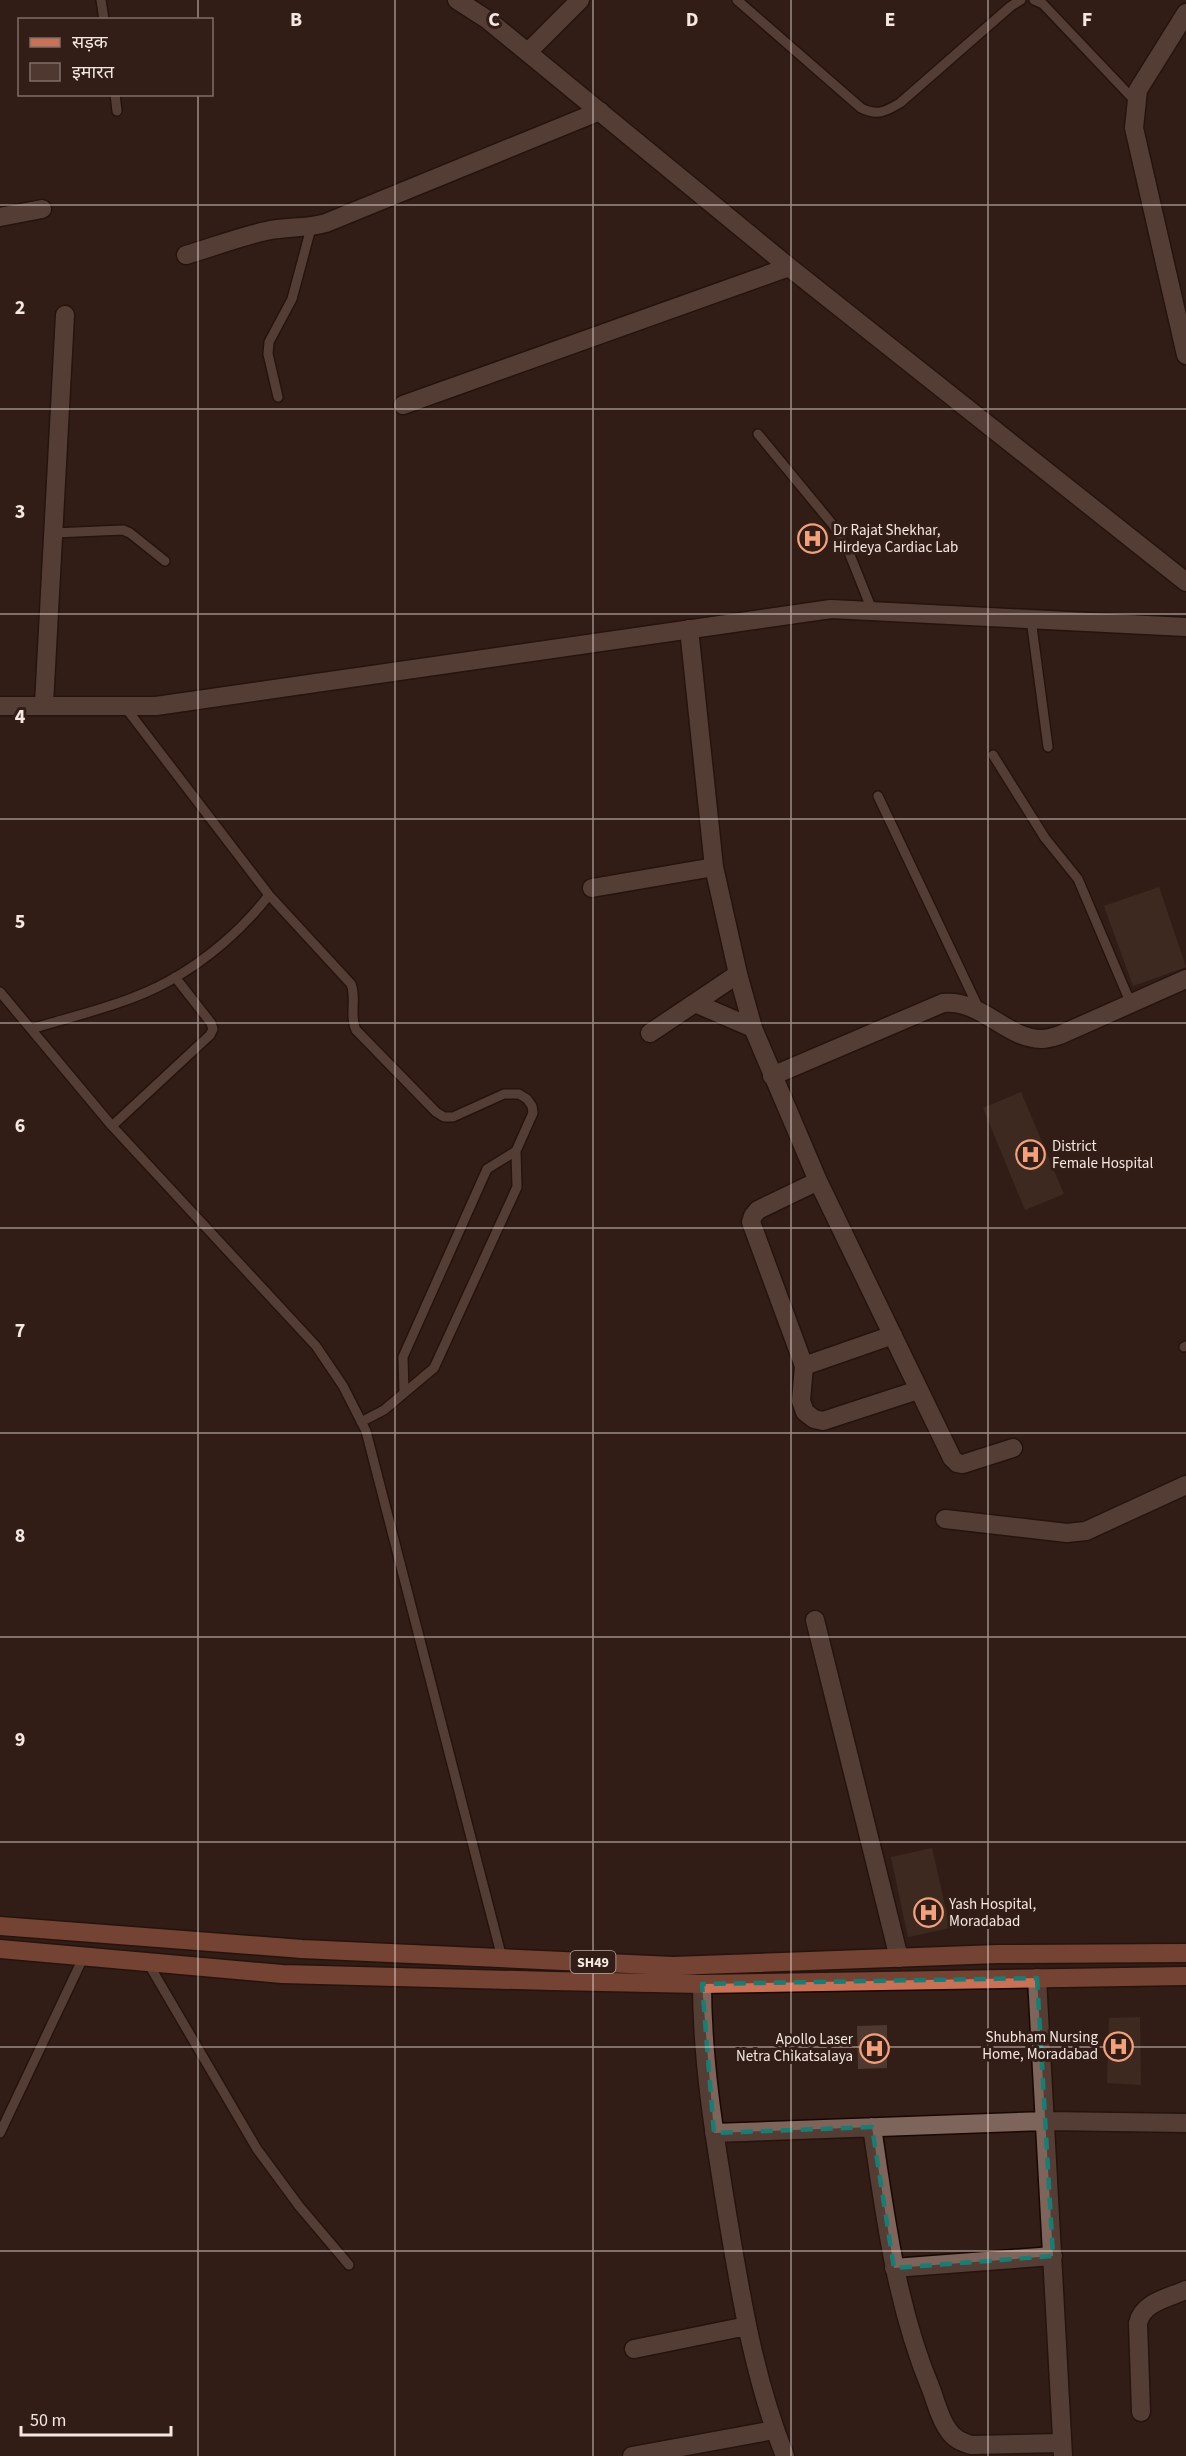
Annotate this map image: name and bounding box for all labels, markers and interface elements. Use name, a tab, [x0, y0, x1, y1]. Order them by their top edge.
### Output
text: B	[290, 6, 302, 34]
text: C	[488, 6, 500, 34]
text: D	[686, 6, 698, 34]
text: E	[885, 6, 895, 34]
text: F	[1082, 6, 1092, 34]
legend	[18, 18, 213, 96]
text: सड़क	[72, 30, 109, 55]
text: इमारत	[72, 60, 115, 85]
text: 2	[15, 294, 25, 322]
text: 3	[15, 498, 25, 526]
place label: Dr Rajat Shekhar, Hirdeya Cardiac Lab	[833, 520, 958, 558]
hospital icon: Dr Rajat Shekhar, Hirdeya Cardiac Lab	[796, 523, 828, 555]
text: 4	[15, 703, 26, 731]
text: 5	[15, 908, 25, 936]
text: 6	[15, 1112, 25, 1140]
place label: District Female Hospital	[1052, 1136, 1153, 1174]
hospital icon: District Female Hospital	[1015, 1139, 1047, 1171]
text: 7	[15, 1317, 25, 1345]
text: 8	[15, 1522, 25, 1550]
text: 9	[15, 1726, 25, 1754]
place label: Yash Hospital, Moradabad	[948, 1894, 1036, 1932]
hospital icon: Yash Hospital, Moradabad	[912, 1897, 944, 1929]
road number: SH49	[570, 1951, 616, 1973]
place label: Shubham Nursing Home, Moradabad	[982, 2027, 1098, 2065]
place label: Apollo Laser Netra Chikatsalaya	[736, 2029, 854, 2067]
hospital icon: Shubham Nursing Home, Moradabad	[1103, 2030, 1135, 2062]
hospital icon: Apollo Laser Netra Chikatsalaya	[858, 2032, 890, 2064]
scale bar	[21, 2399, 171, 2437]
text: 50 m	[30, 2408, 66, 2433]

